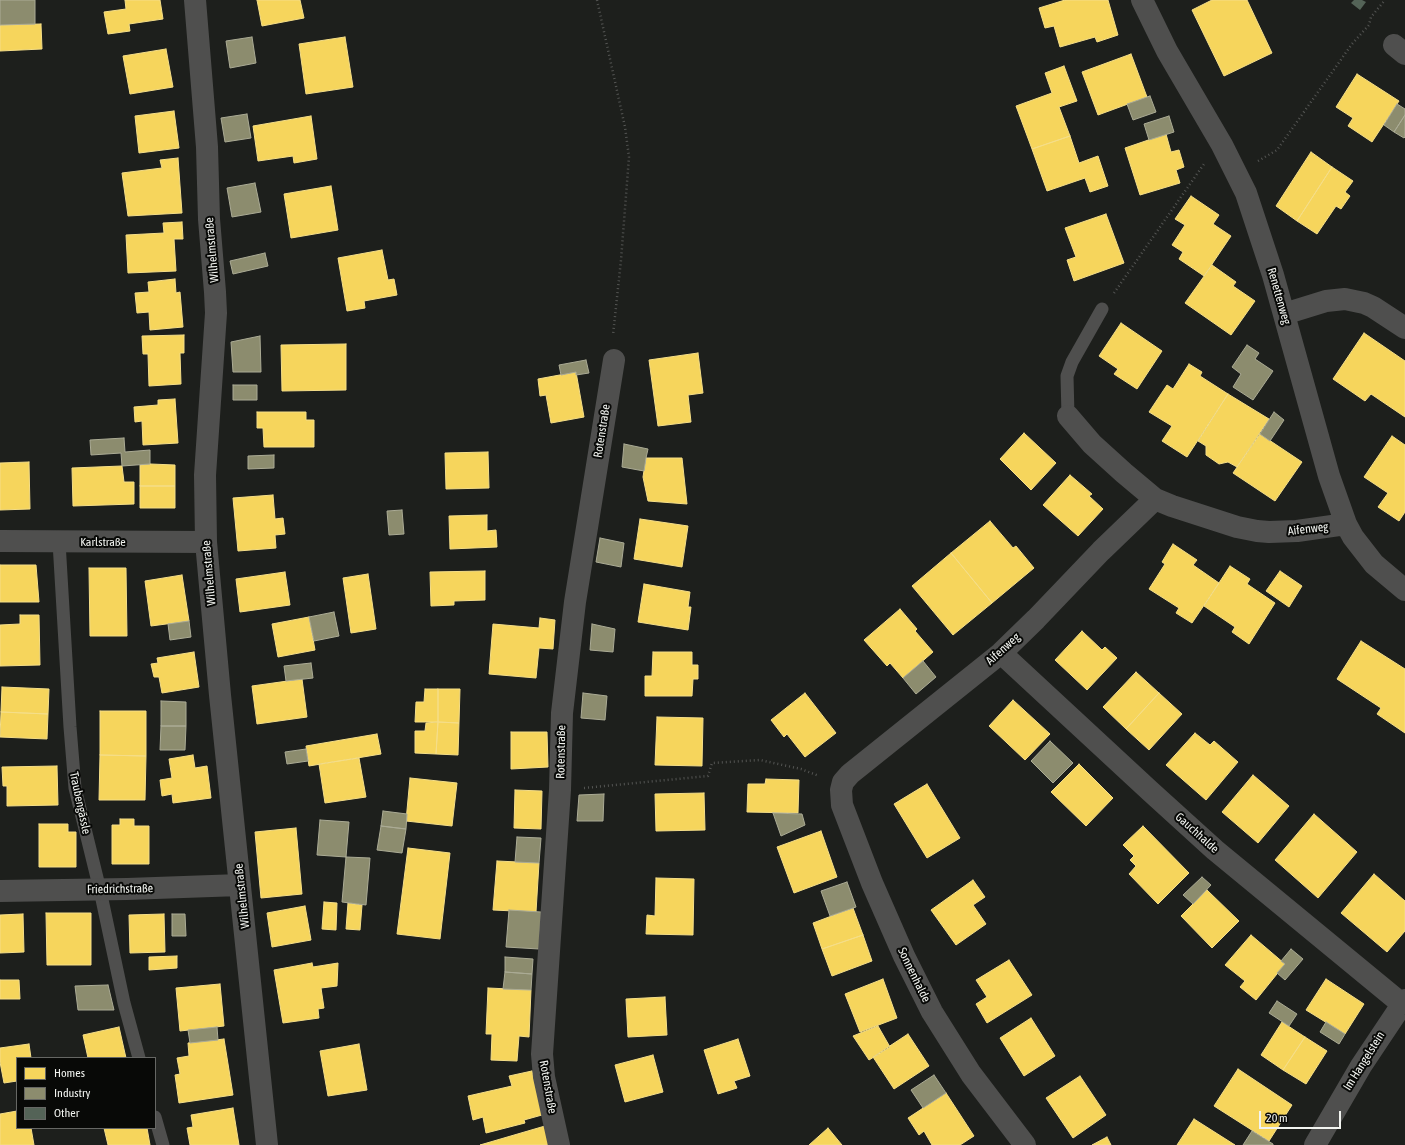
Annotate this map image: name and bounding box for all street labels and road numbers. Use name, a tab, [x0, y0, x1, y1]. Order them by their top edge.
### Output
street label: Wilhelmstraße	[202, 217, 222, 283]
street label: Renettenweg	[1264, 266, 1294, 326]
street label: Rotenstraße	[591, 403, 613, 459]
street label: Aifenweg	[1287, 519, 1329, 539]
street label: Karlstraße	[80, 535, 126, 549]
street label: Wilhelmstraße	[199, 540, 219, 606]
street label: Aifenweg	[983, 630, 1023, 668]
street label: Rotenstraße	[553, 725, 569, 779]
street label: Traubengässle	[66, 770, 94, 836]
street label: Gauchhalde	[1172, 810, 1222, 856]
street label: Wilhelmstraße	[231, 863, 253, 929]
street label: Friedrichstraße	[87, 881, 153, 897]
street label: Sonnenhalde	[895, 945, 933, 1005]
street label: Im Hangelstein	[1340, 1029, 1388, 1093]
street label: Rotenstraße	[536, 1059, 560, 1115]

